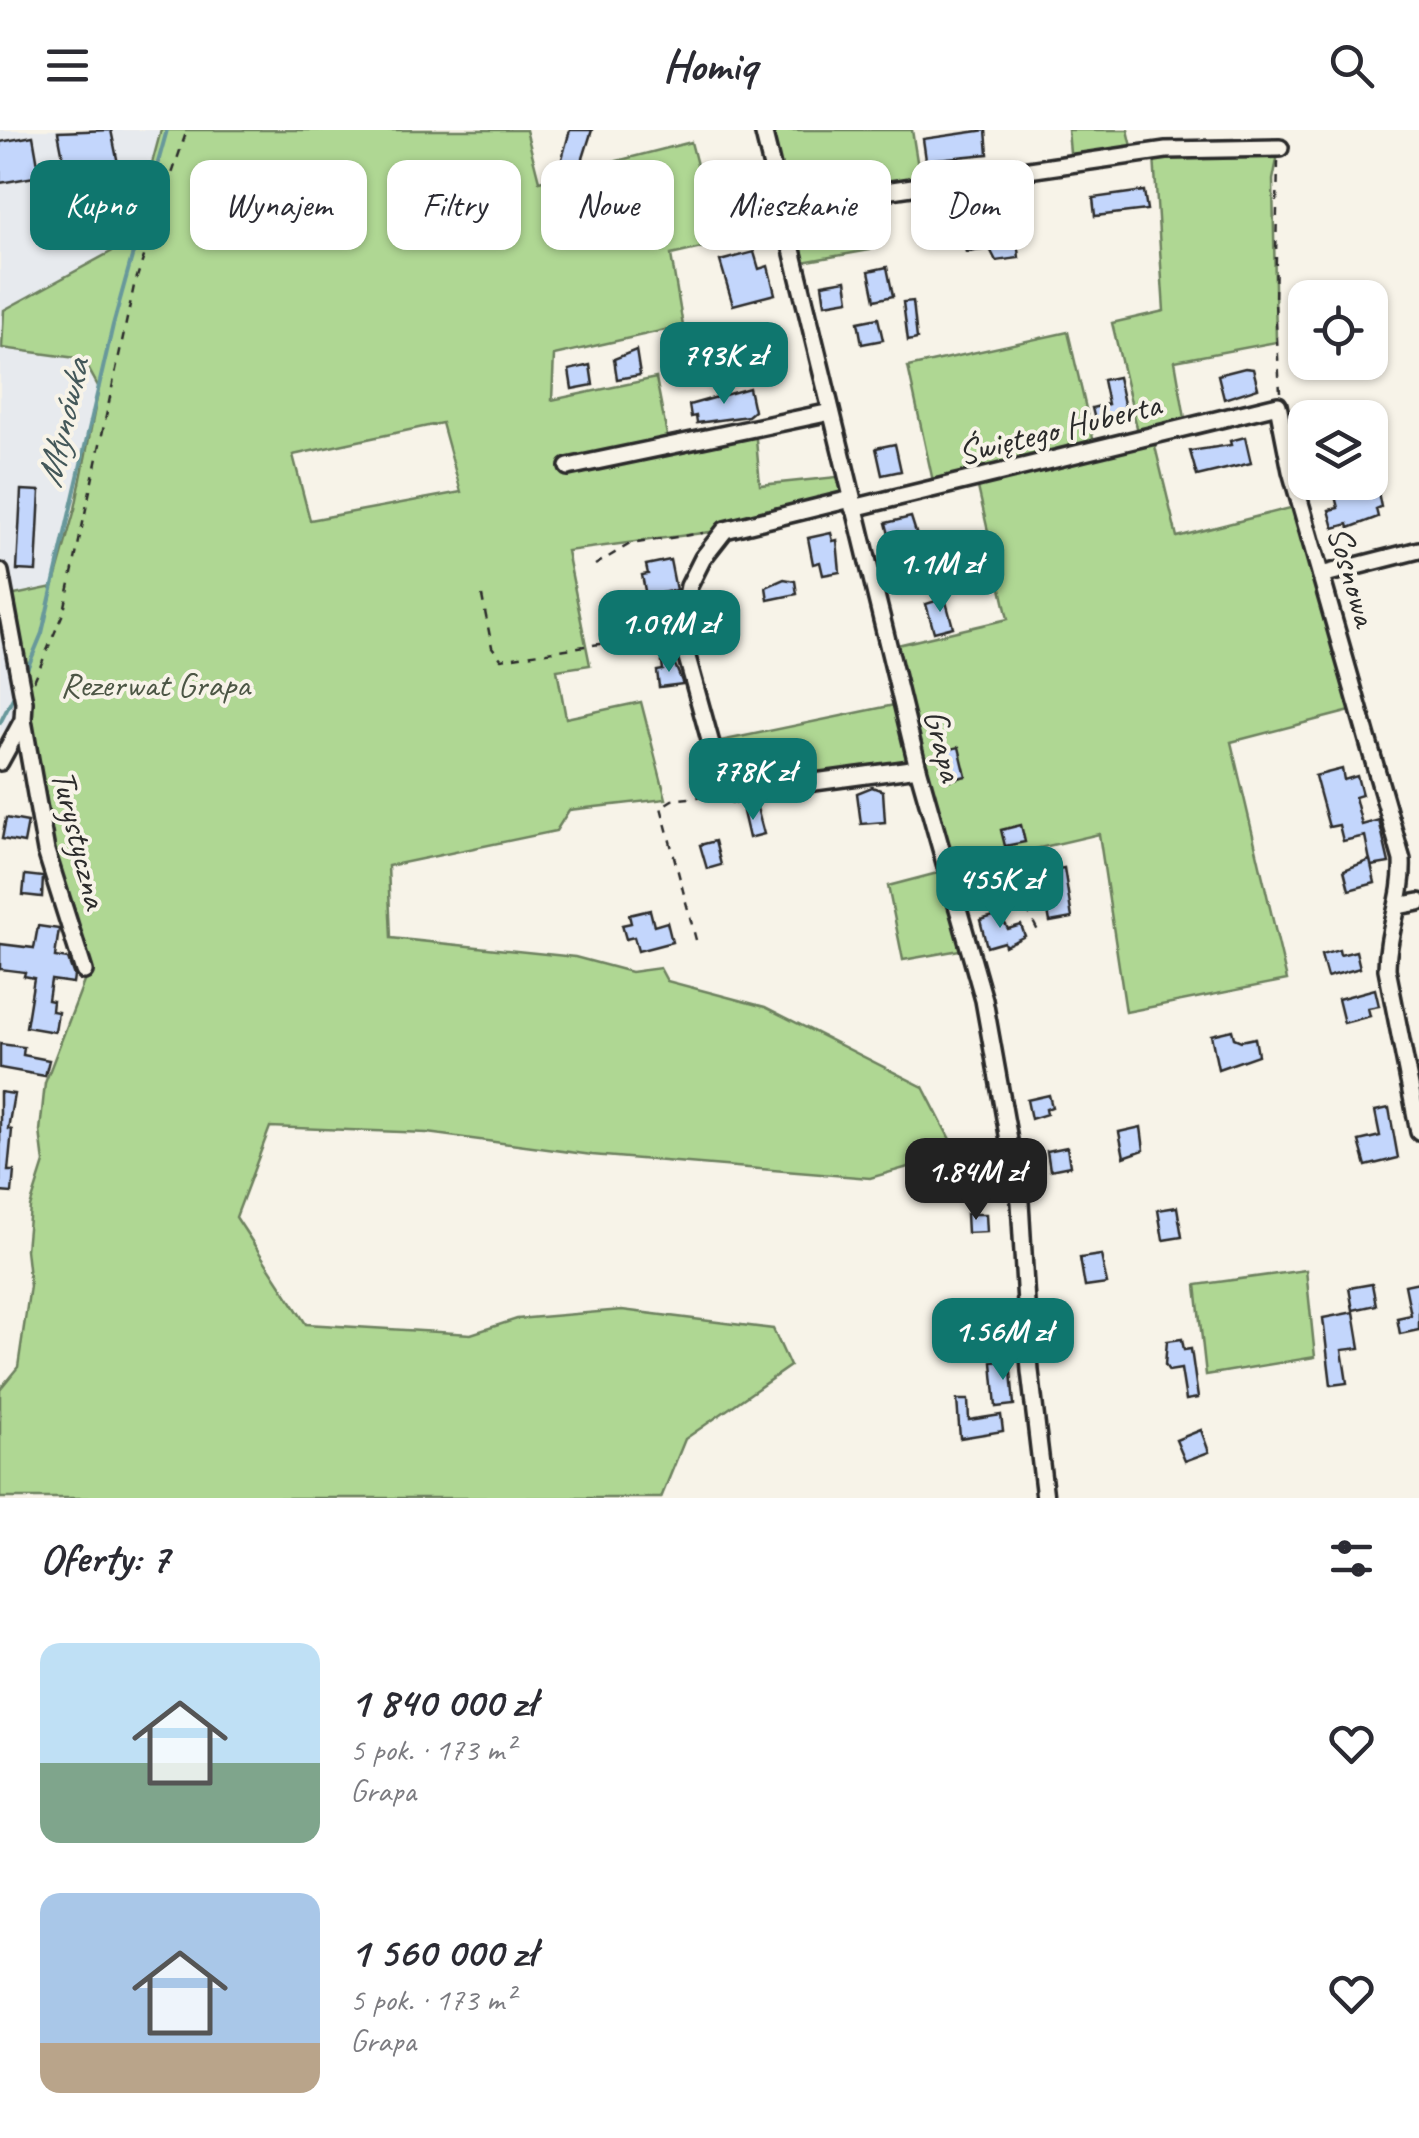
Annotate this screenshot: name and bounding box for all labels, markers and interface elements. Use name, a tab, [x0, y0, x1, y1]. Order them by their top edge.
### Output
text: Homiq	[663, 37, 756, 94]
icon: menu	[40, 38, 95, 93]
icon: search	[1324, 38, 1379, 93]
chip: Kupno	[30, 160, 170, 250]
chip: Wynajem	[190, 160, 367, 250]
chip: Filtry	[387, 160, 521, 250]
chip: Nowe	[541, 160, 674, 250]
chip: Mieszkanie	[694, 160, 891, 250]
chip: Dom	[911, 160, 1034, 250]
map controls	[1288, 280, 1388, 500]
button: locate	[1288, 280, 1388, 380]
pin: 793K zł	[632, 322, 816, 407]
text: 793K zł	[682, 334, 766, 375]
water label: Młynówka	[25, 351, 101, 491]
street label: Świętego Huberta	[953, 381, 1167, 475]
button: layers	[1288, 400, 1388, 500]
street label: Sosnowa	[1317, 521, 1389, 634]
pin: 1.1M zł	[848, 530, 1032, 615]
text: 1.1M zł	[898, 542, 982, 583]
pin: 1.09M zł	[566, 590, 772, 675]
text: 1.09M zł	[620, 602, 718, 643]
park label: Rezerwat Grapa	[60, 662, 252, 707]
street label: Grapa	[913, 705, 975, 787]
pin: 778K zł	[661, 738, 845, 823]
text: 778K zł	[711, 750, 795, 791]
street label: Turystyczna	[41, 765, 119, 916]
pin: 455K zł	[908, 846, 1092, 931]
text: 455K zł	[958, 858, 1042, 899]
pin: 1.84M zł	[873, 1138, 1079, 1223]
text: 1.84M zł	[927, 1150, 1025, 1191]
pin: 1.56M zł	[900, 1298, 1106, 1383]
text: 1.56M zł	[954, 1310, 1052, 1351]
icon: filters	[1324, 1531, 1379, 1586]
text: Oferty: 7	[40, 1532, 169, 1585]
text: 1 840 000 zł	[350, 1676, 535, 1729]
icon: home	[120, 1683, 240, 1803]
icon: heart	[1324, 1716, 1379, 1771]
text: 5 pok. · 173 m²	[350, 1729, 514, 1770]
text: Grapa	[350, 1770, 416, 1811]
text: 1 560 000 zł	[350, 1926, 536, 1979]
icon: home	[120, 1933, 240, 2053]
icon: heart	[1324, 1966, 1379, 2021]
text: 5 pok. · 173 m²	[350, 1979, 514, 2020]
text: Grapa	[350, 2020, 416, 2061]

